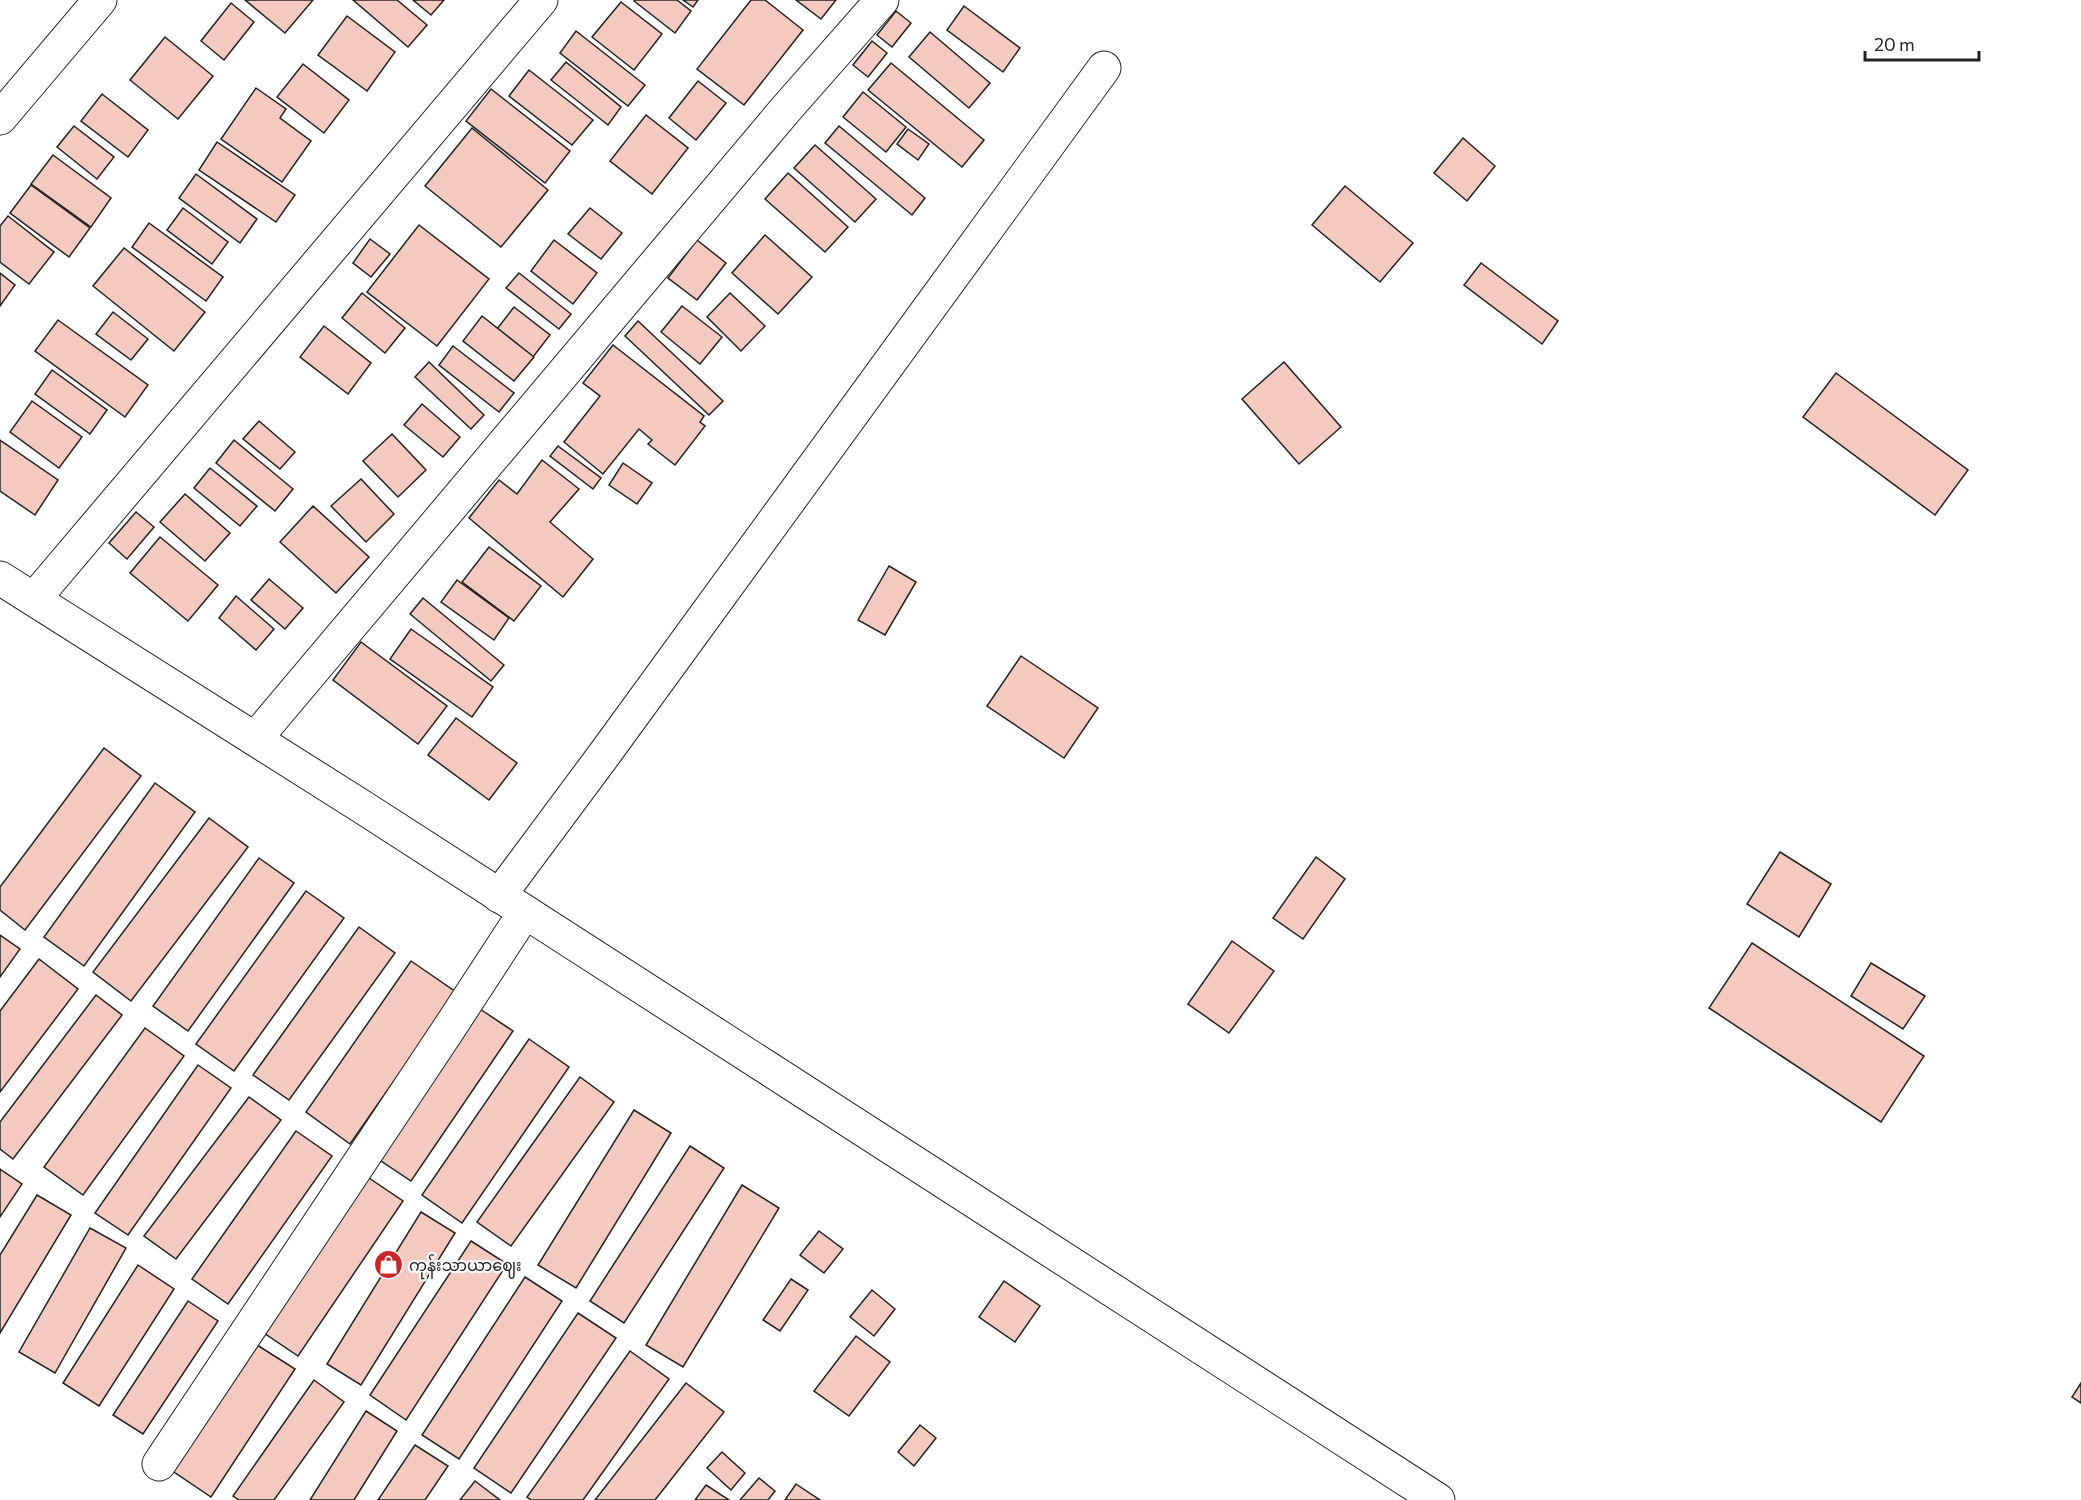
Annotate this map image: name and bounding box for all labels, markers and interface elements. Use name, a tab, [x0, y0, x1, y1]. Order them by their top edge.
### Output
scale bar	[1865, 24, 1979, 62]
text: 20 m	[1874, 33, 1915, 55]
shop icon: ကုန်းသာယာဈေး	[372, 1248, 404, 1280]
place label: ကုန်းသာယာဈေး	[409, 1254, 522, 1280]

